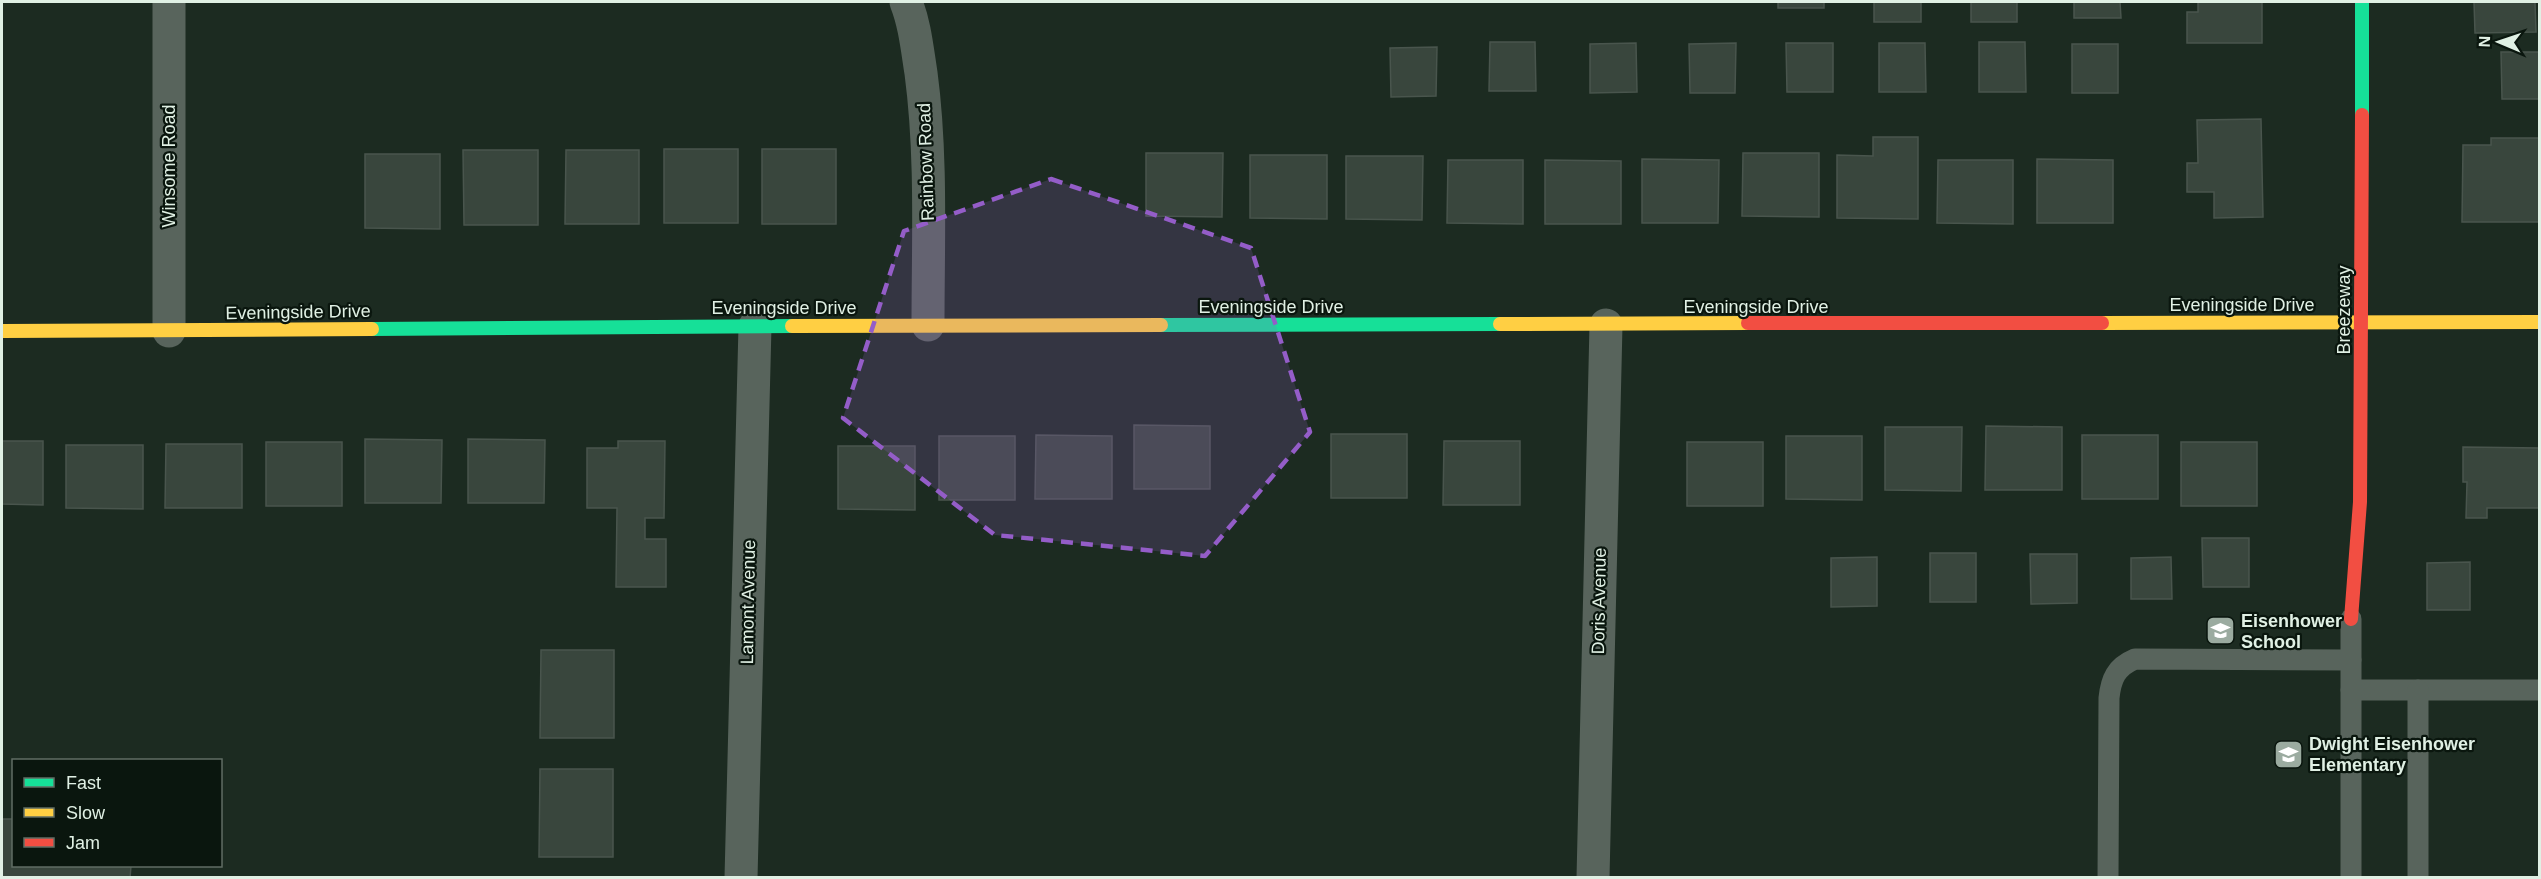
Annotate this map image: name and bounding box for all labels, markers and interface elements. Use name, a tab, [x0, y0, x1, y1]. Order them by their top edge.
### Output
north arrow	[2469, 12, 2529, 72]
text: N	[2476, 35, 2493, 48]
street label: Rainbow Road	[914, 103, 938, 221]
street label: Winsome Road	[159, 104, 179, 228]
street label: Breezeway	[2334, 265, 2354, 355]
street label: Eveningside Drive	[2169, 295, 2315, 315]
street label: Eveningside Drive	[1198, 297, 1344, 317]
street label: Eveningside Drive	[1683, 297, 1829, 317]
street label: Eveningside Drive	[711, 298, 857, 318]
street label: Eveningside Drive	[225, 301, 371, 323]
street label: Lamont Avenue	[737, 539, 759, 665]
street label: Doris Avenue	[1588, 547, 1610, 655]
place label: Eisenhower School	[2241, 611, 2342, 652]
school or university icon: Eisenhower School	[2204, 615, 2236, 647]
place label: Dwight Eisenhower Elementary	[2309, 734, 2475, 775]
school or university icon: Dwight Eisenhower Elementary	[2272, 738, 2304, 770]
legend	[12, 759, 222, 867]
text: Fast	[66, 773, 101, 793]
text: Slow	[66, 803, 106, 823]
text: Jam	[66, 833, 100, 853]

